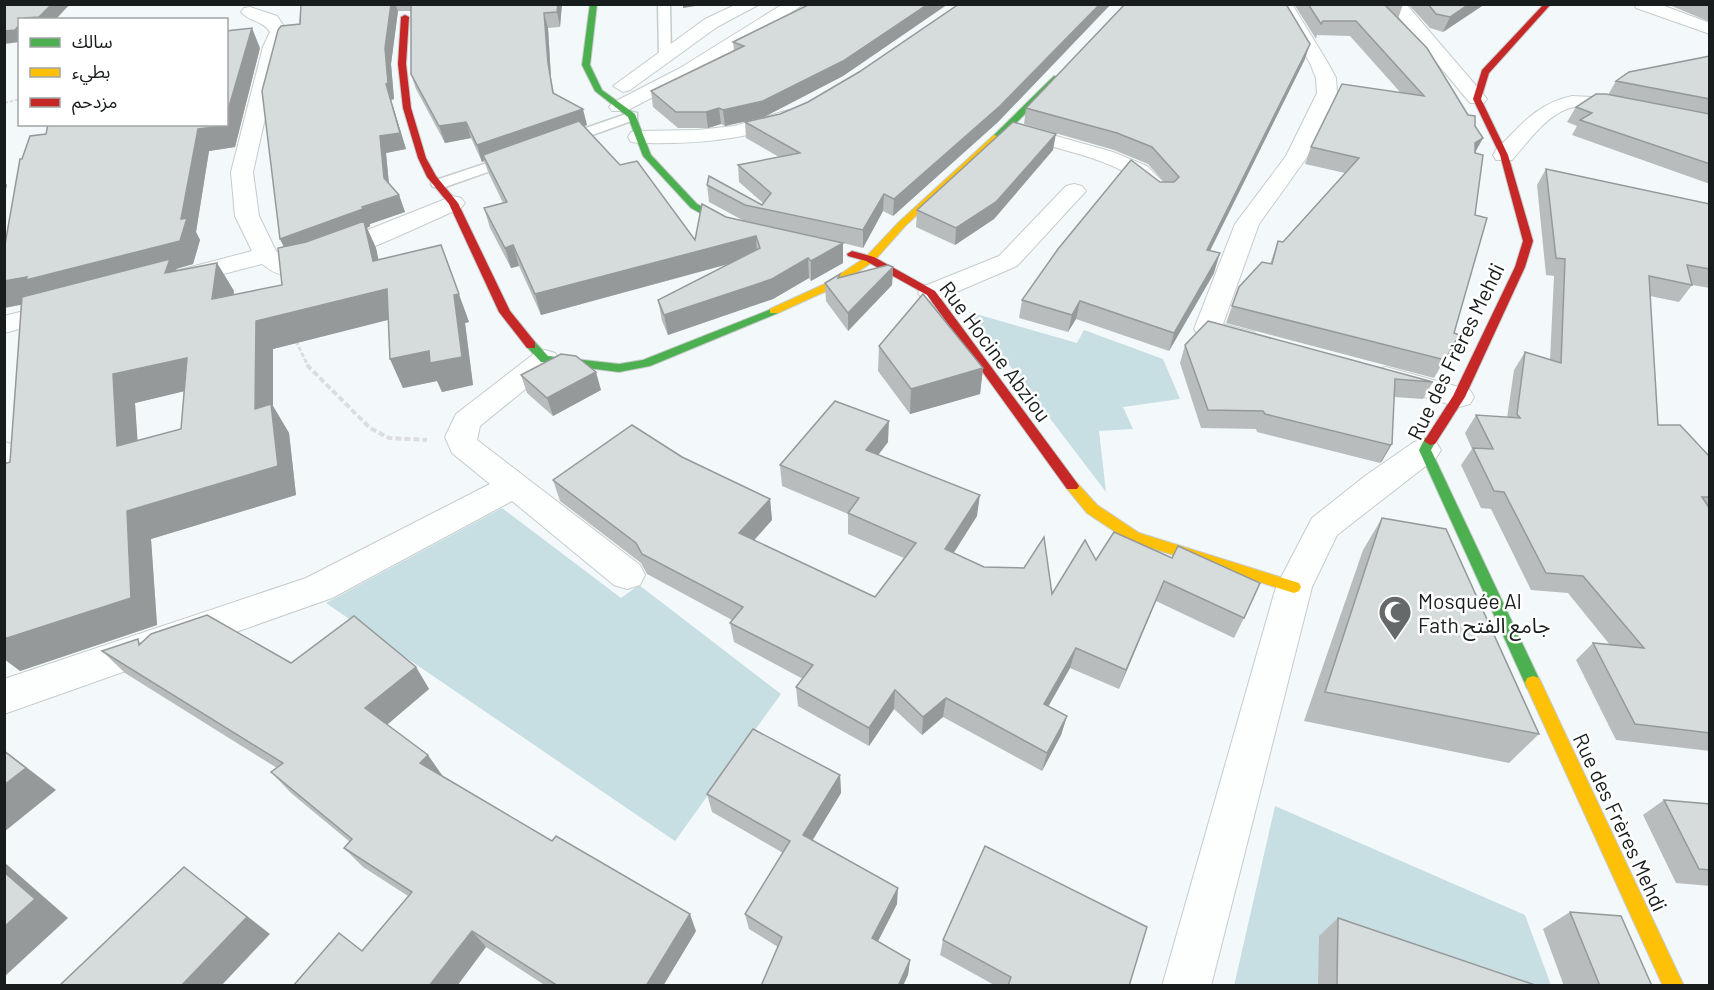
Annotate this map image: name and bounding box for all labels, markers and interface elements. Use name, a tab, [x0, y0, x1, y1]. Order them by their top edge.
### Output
legend	[18, 18, 228, 126]
text: سالك	[72, 30, 113, 52]
text: بطيء	[72, 60, 110, 85]
text: مزدحم	[72, 90, 117, 115]
street label: Rue des Frères Mehdi	[1401, 258, 1509, 444]
street label: Rue Hocine Abziou	[935, 276, 1057, 426]
place label: Mosquée Al Fath جامع الفتح	[1418, 588, 1550, 641]
mosque icon: Mosquée Al Fath جامع الفتح	[1377, 594, 1413, 641]
street label: Rue des Frères Mehdi	[1569, 729, 1673, 915]

